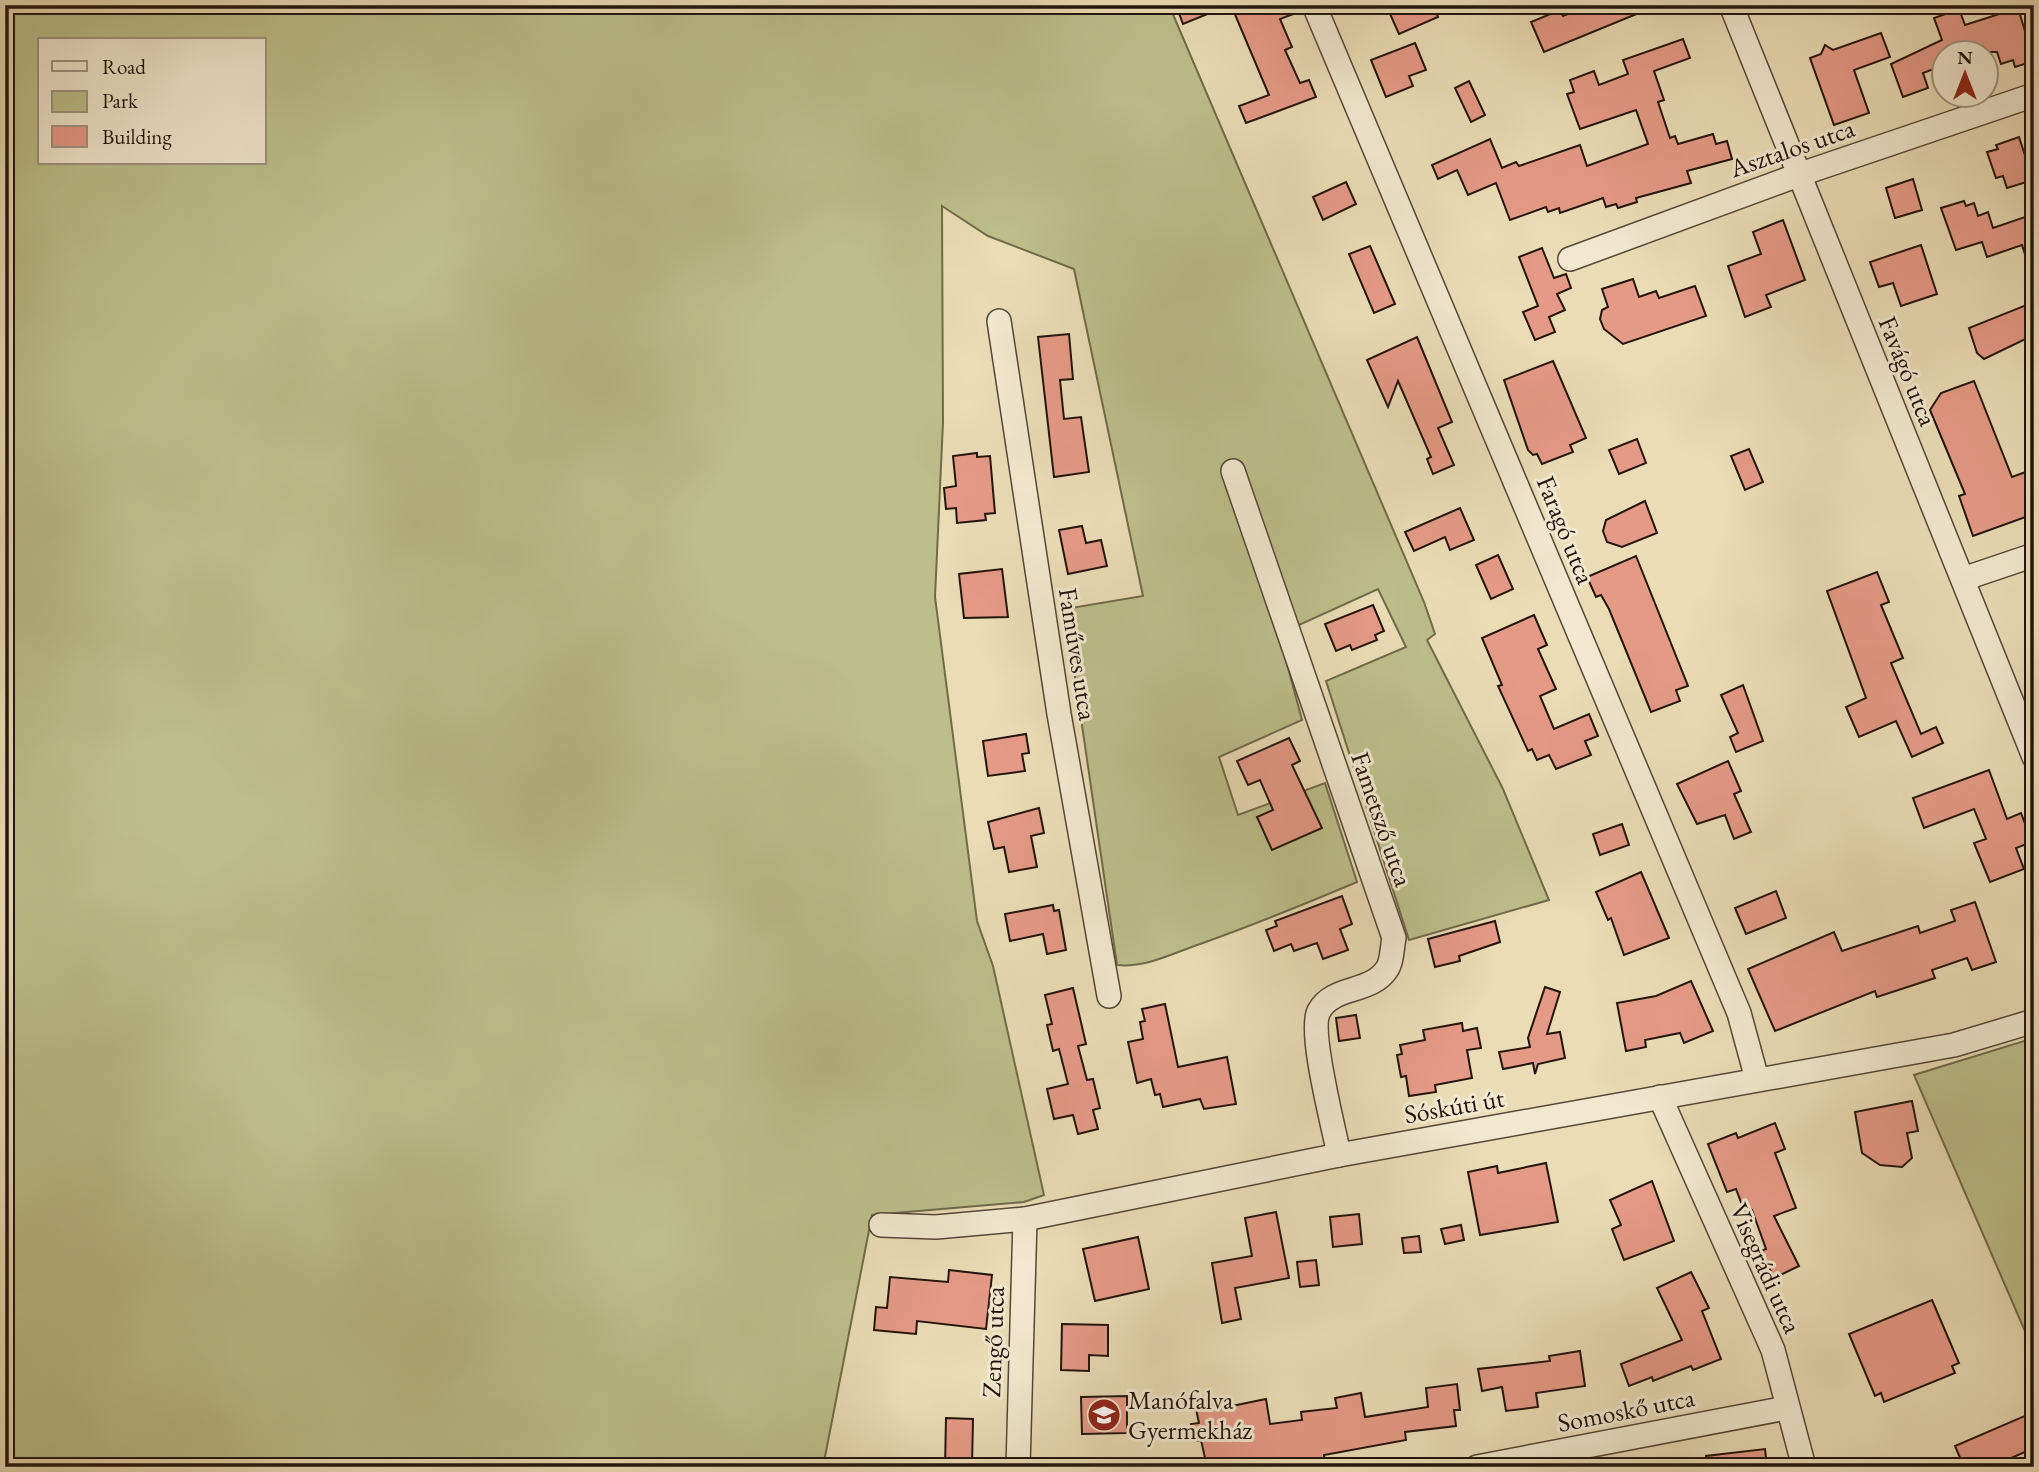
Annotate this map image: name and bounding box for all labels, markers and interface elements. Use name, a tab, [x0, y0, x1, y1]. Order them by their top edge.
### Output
legend	[38, 38, 266, 164]
north arrow	[1930, 38, 2000, 108]
text: N	[1957, 45, 1973, 70]
text: Road	[102, 53, 146, 80]
text: Park	[102, 87, 139, 114]
street label: Asztalos utca	[1724, 111, 1860, 186]
text: Building	[102, 123, 172, 150]
street label: Favágó utca	[1871, 311, 1946, 432]
street label: Faragó utca	[1529, 471, 1603, 590]
street label: Faműves utca	[1051, 585, 1105, 723]
street label: Fametsző utca	[1343, 747, 1421, 891]
street label: Sóskúti út	[1401, 1081, 1507, 1131]
street label: Visegrádi utca	[1722, 1197, 1810, 1339]
street label: Zengő utca	[974, 1285, 1012, 1398]
street label: Somoskő utca	[1554, 1380, 1698, 1440]
place label: Manófalva Gyermekház	[1128, 1383, 1252, 1447]
school or university icon: Manófalva Gyermekház	[1085, 1396, 1123, 1434]

